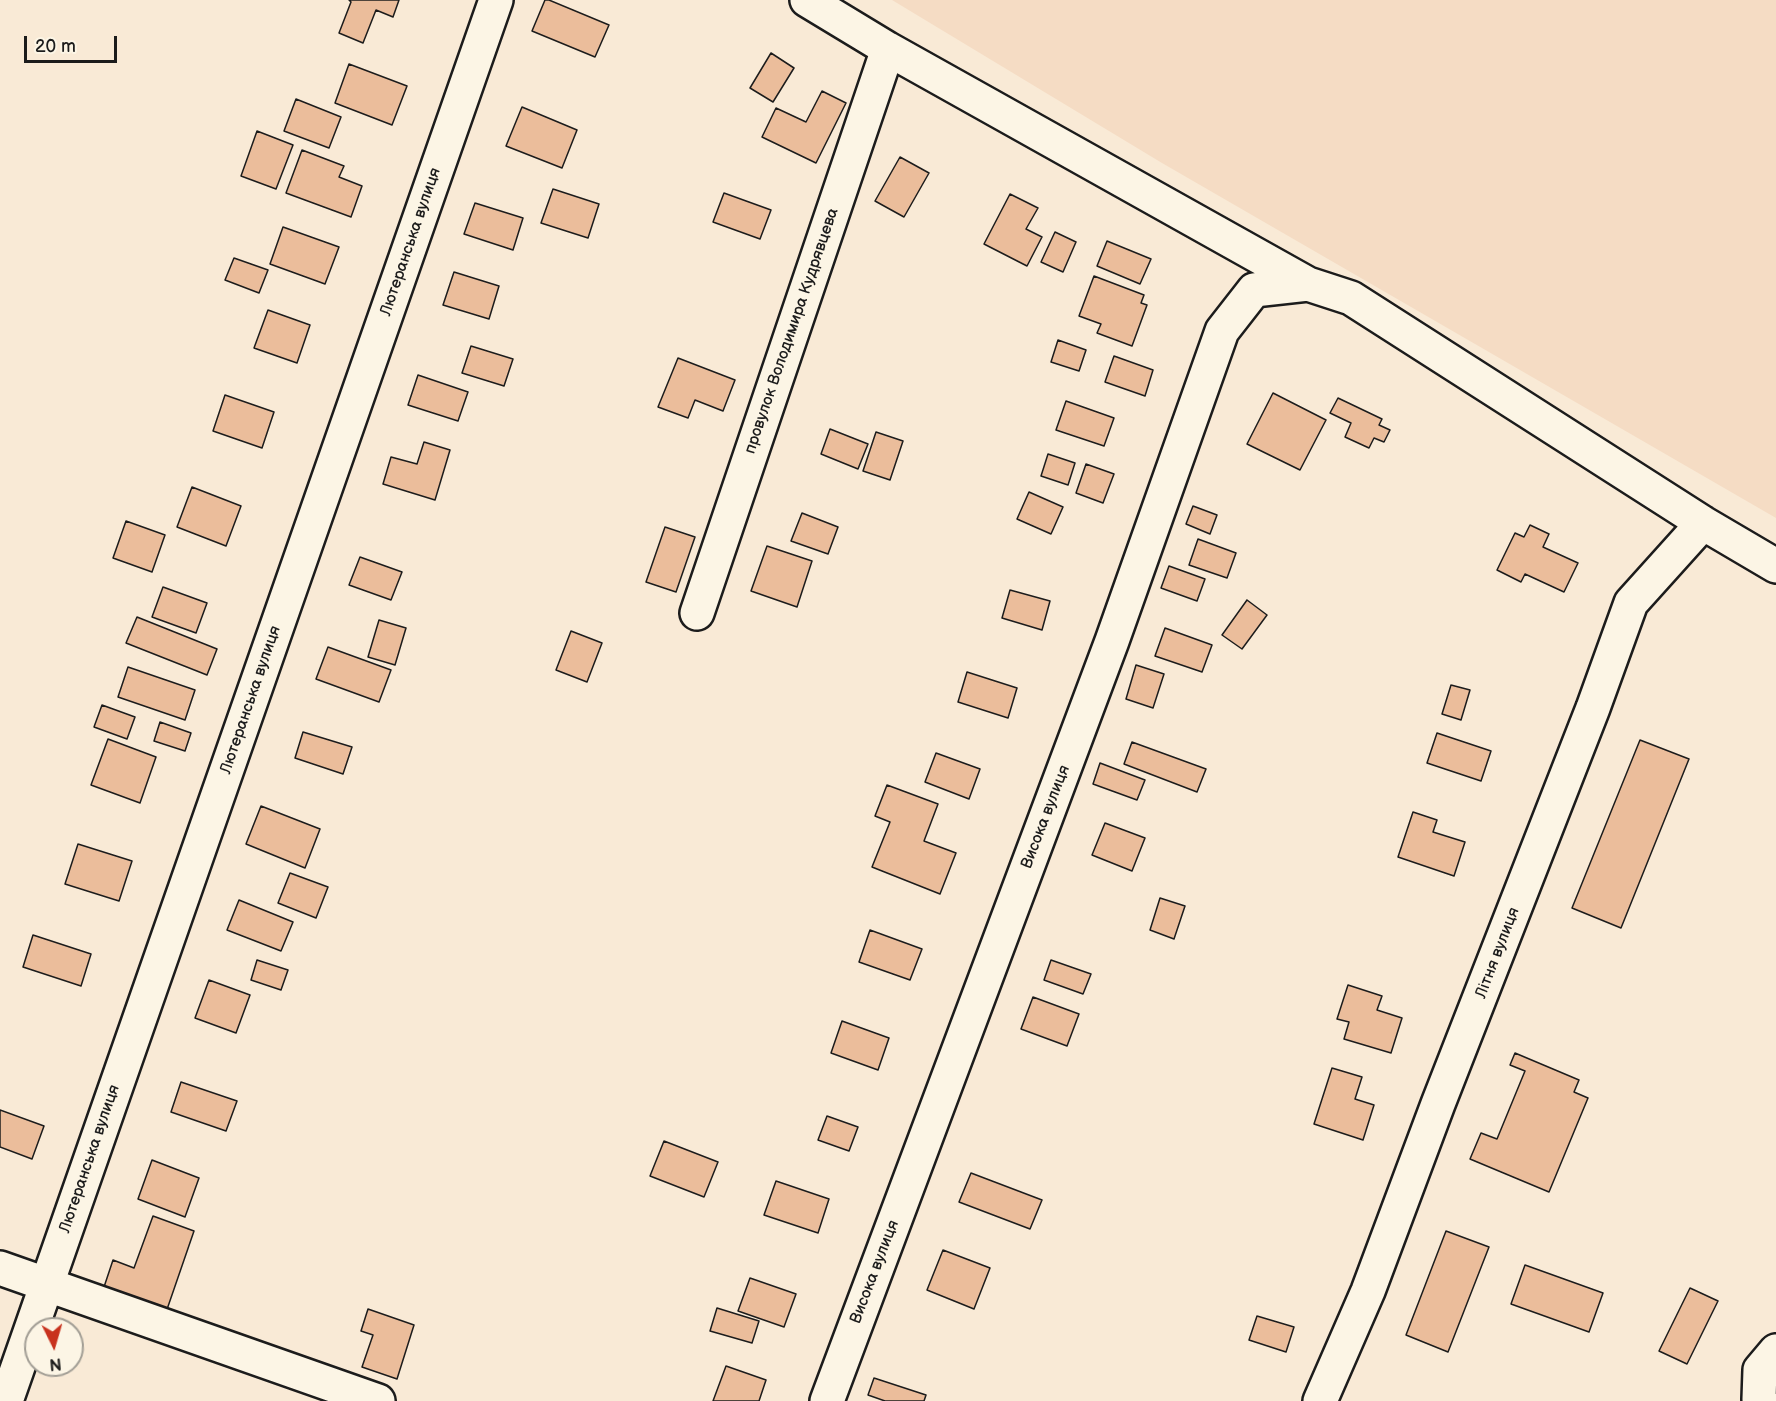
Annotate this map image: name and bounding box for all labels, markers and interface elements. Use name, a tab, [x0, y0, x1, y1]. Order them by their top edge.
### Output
scale bar	[27, 24, 120, 62]
text: 20 m	[35, 36, 76, 57]
street label: Лютеранська вулиця	[377, 165, 445, 319]
street label: провулок Володимира Кудрявцева	[741, 206, 843, 456]
street label: Лютеранська вулиця	[217, 623, 285, 777]
street label: Висока вулиця	[1017, 763, 1075, 871]
street label: Літня вулиця	[1472, 905, 1524, 1001]
street label: Лютеранська вулиця	[56, 1082, 124, 1236]
street label: Висока вулиця	[846, 1218, 904, 1326]
north arrow	[24, 1317, 84, 1377]
text: N	[49, 1353, 62, 1373]

